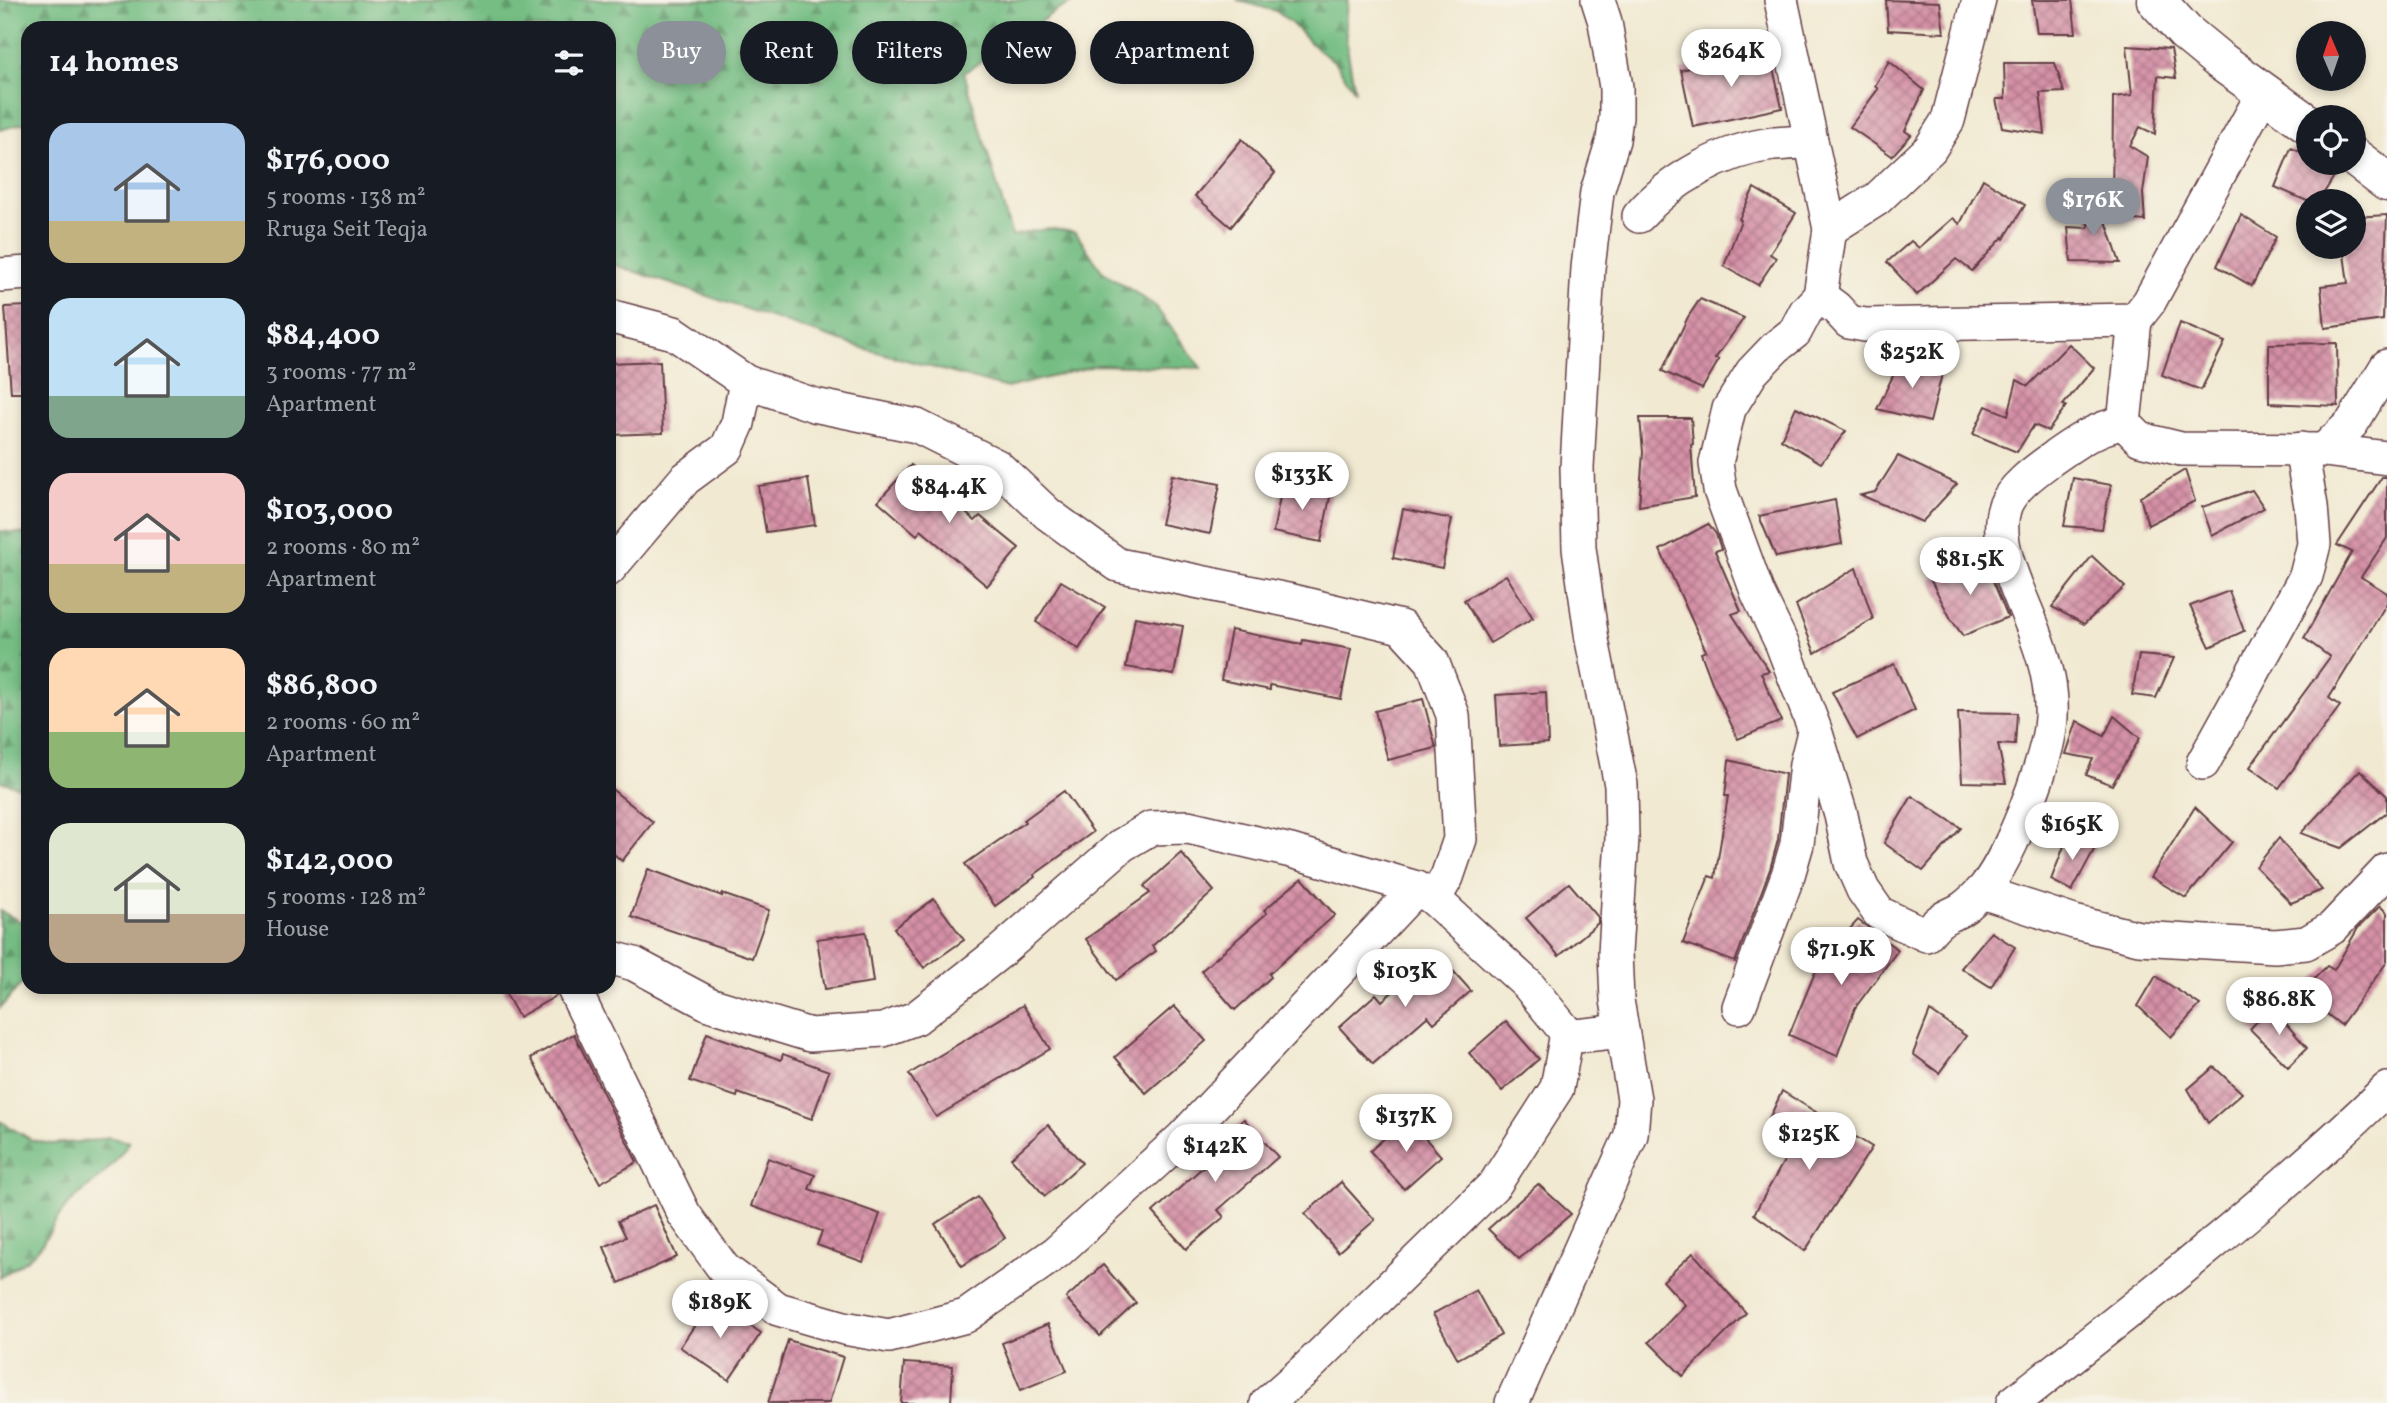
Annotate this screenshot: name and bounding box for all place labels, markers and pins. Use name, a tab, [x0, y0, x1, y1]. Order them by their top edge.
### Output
pin: $264K	[1682, 29, 1780, 89]
pin: $176K	[2044, 178, 2142, 238]
pin: $252K	[1863, 330, 1961, 390]
pin: $133K	[1253, 452, 1351, 512]
pin: $84.4K	[892, 466, 1006, 525]
pin: $81.5K	[1913, 538, 2027, 597]
pin: $165K	[2023, 802, 2121, 862]
pin: $71.9K	[1784, 928, 1898, 987]
pin: $103K	[1356, 950, 1454, 1009]
pin: $86.8K	[2222, 978, 2336, 1037]
pin: $137K	[1357, 1094, 1455, 1154]
pin: $125K	[1760, 1112, 1858, 1172]
pin: $142K	[1166, 1124, 1264, 1184]
pin: $189K	[671, 1280, 769, 1340]

